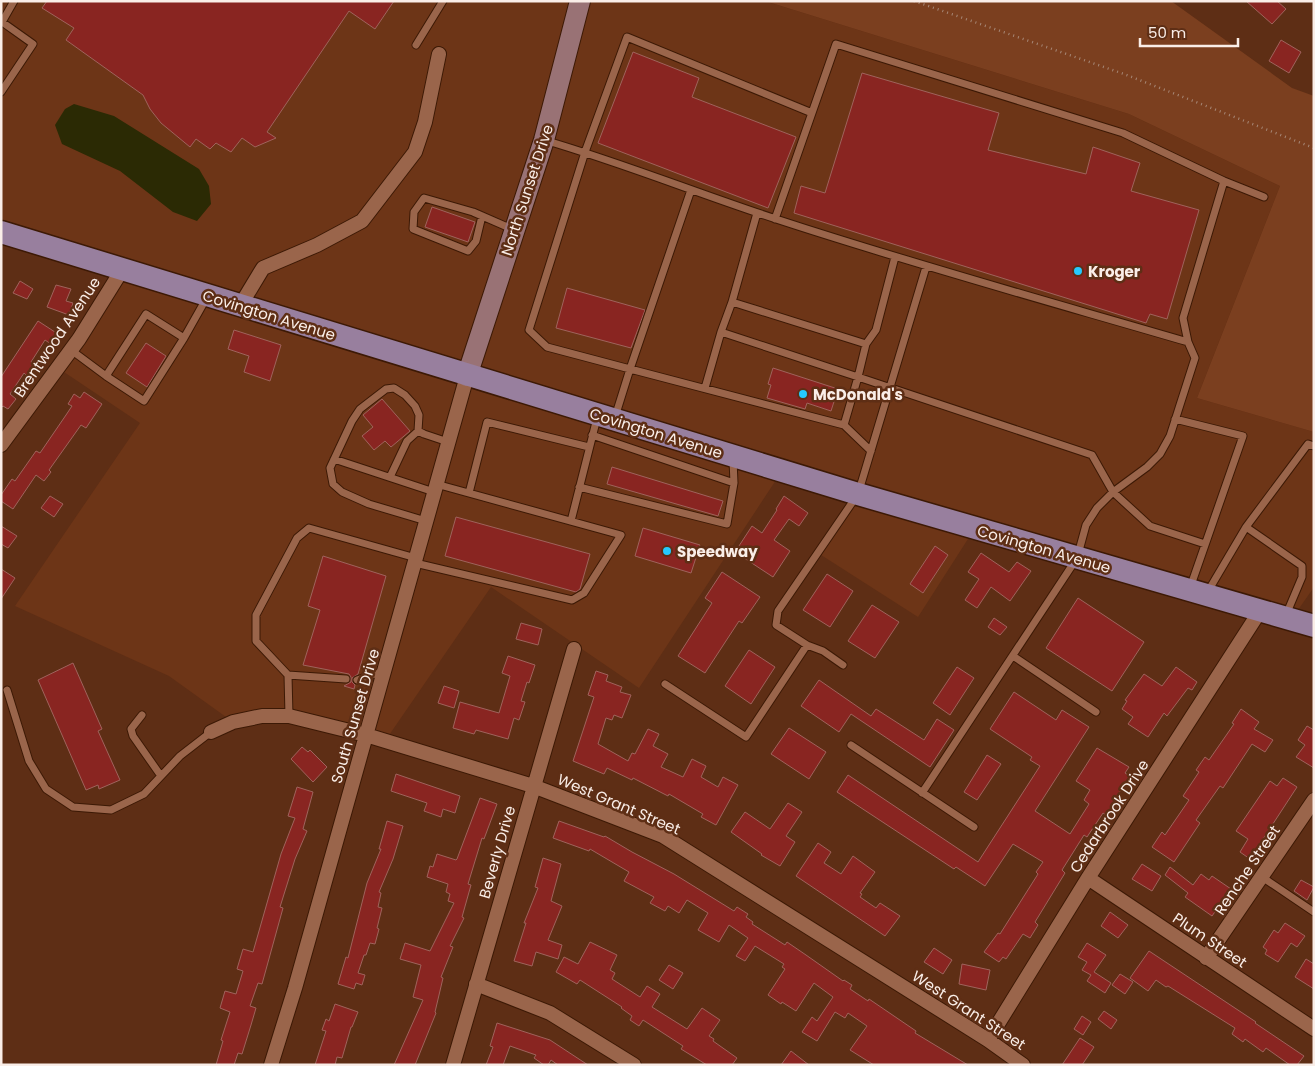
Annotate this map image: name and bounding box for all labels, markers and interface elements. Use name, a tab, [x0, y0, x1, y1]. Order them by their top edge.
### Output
scale bar	[1140, 15, 1238, 47]
text: 50 m	[1148, 22, 1186, 43]
street label: North Sunset Drive	[496, 122, 558, 258]
place label: Kroger	[1088, 261, 1141, 282]
marker: Kroger	[1072, 265, 1084, 277]
street label: Brentwood Avenue	[9, 273, 105, 401]
street label: Covington Avenue	[200, 285, 338, 345]
place label: McDonald's	[813, 384, 903, 405]
marker: McDonald's	[797, 388, 809, 400]
street label: Covington Avenue	[587, 403, 725, 463]
street label: Covington Avenue	[975, 520, 1113, 578]
place label: Speedway	[677, 541, 758, 562]
marker: Speedway	[661, 545, 673, 557]
street label: South Sunset Drive	[326, 646, 384, 786]
street label: Cedarbrook Drive	[1065, 755, 1153, 877]
street label: West Grant Street	[554, 769, 684, 839]
street label: Beverly Drive	[474, 803, 520, 901]
street label: Renche Street	[1209, 821, 1285, 919]
street label: Plum Street	[1169, 907, 1251, 973]
street label: West Grant Street	[908, 965, 1030, 1055]

